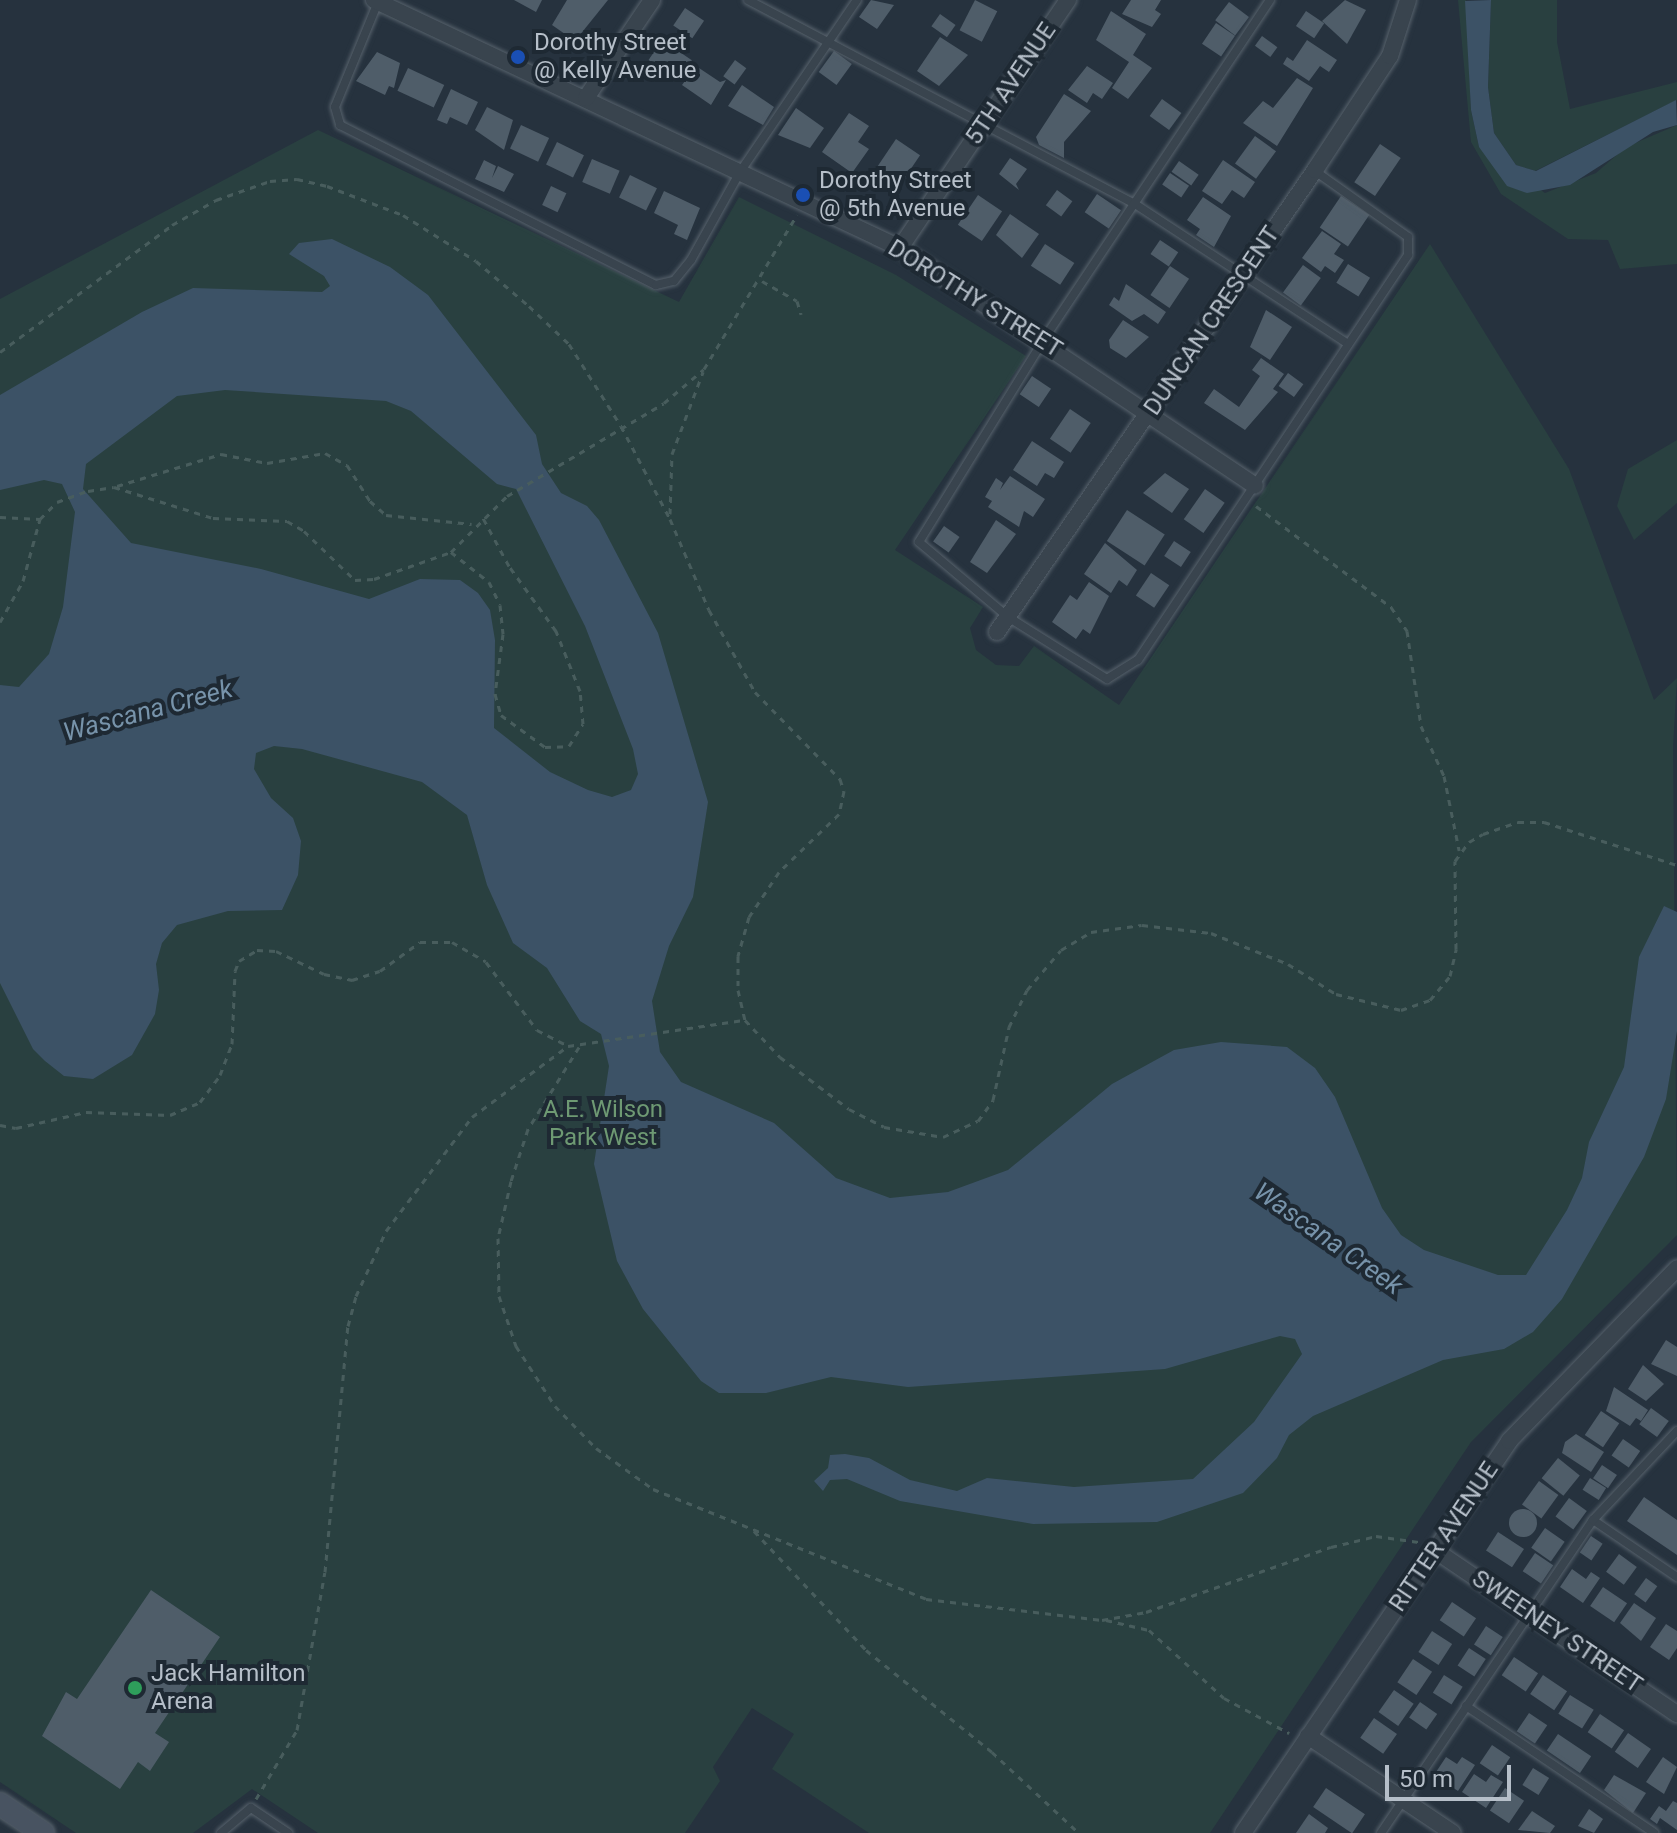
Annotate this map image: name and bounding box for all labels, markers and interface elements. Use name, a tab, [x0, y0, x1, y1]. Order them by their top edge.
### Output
street label: 5TH AVENUE	[960, 18, 1062, 150]
place label: Dorothy Street @ Kelly Avenue	[534, 29, 696, 85]
marker: Dorothy Street @ Kelly Avenue	[509, 48, 527, 66]
place label: Dorothy Street @ 5th Avenue	[819, 167, 972, 223]
marker: Dorothy Street @ 5th Avenue	[794, 186, 812, 204]
street label: DUNCAN CRESCENT	[1138, 221, 1286, 421]
street label: DOROTHY STREET	[883, 234, 1067, 364]
water label: Wascana Creek	[60, 673, 236, 749]
park label: A.E. Wilson Park West	[543, 1096, 663, 1152]
water label: Wascana Creek	[1248, 1176, 1408, 1302]
street label: RITTER AVENUE	[1383, 1457, 1505, 1617]
street label: SWEENEY STREET	[1466, 1564, 1648, 1700]
place label: Jack Hamilton Arena	[151, 1660, 305, 1716]
marker: Jack Hamilton Arena	[126, 1679, 144, 1697]
scale bar	[1389, 1749, 1515, 1799]
text: 50 m	[1399, 1765, 1453, 1793]

